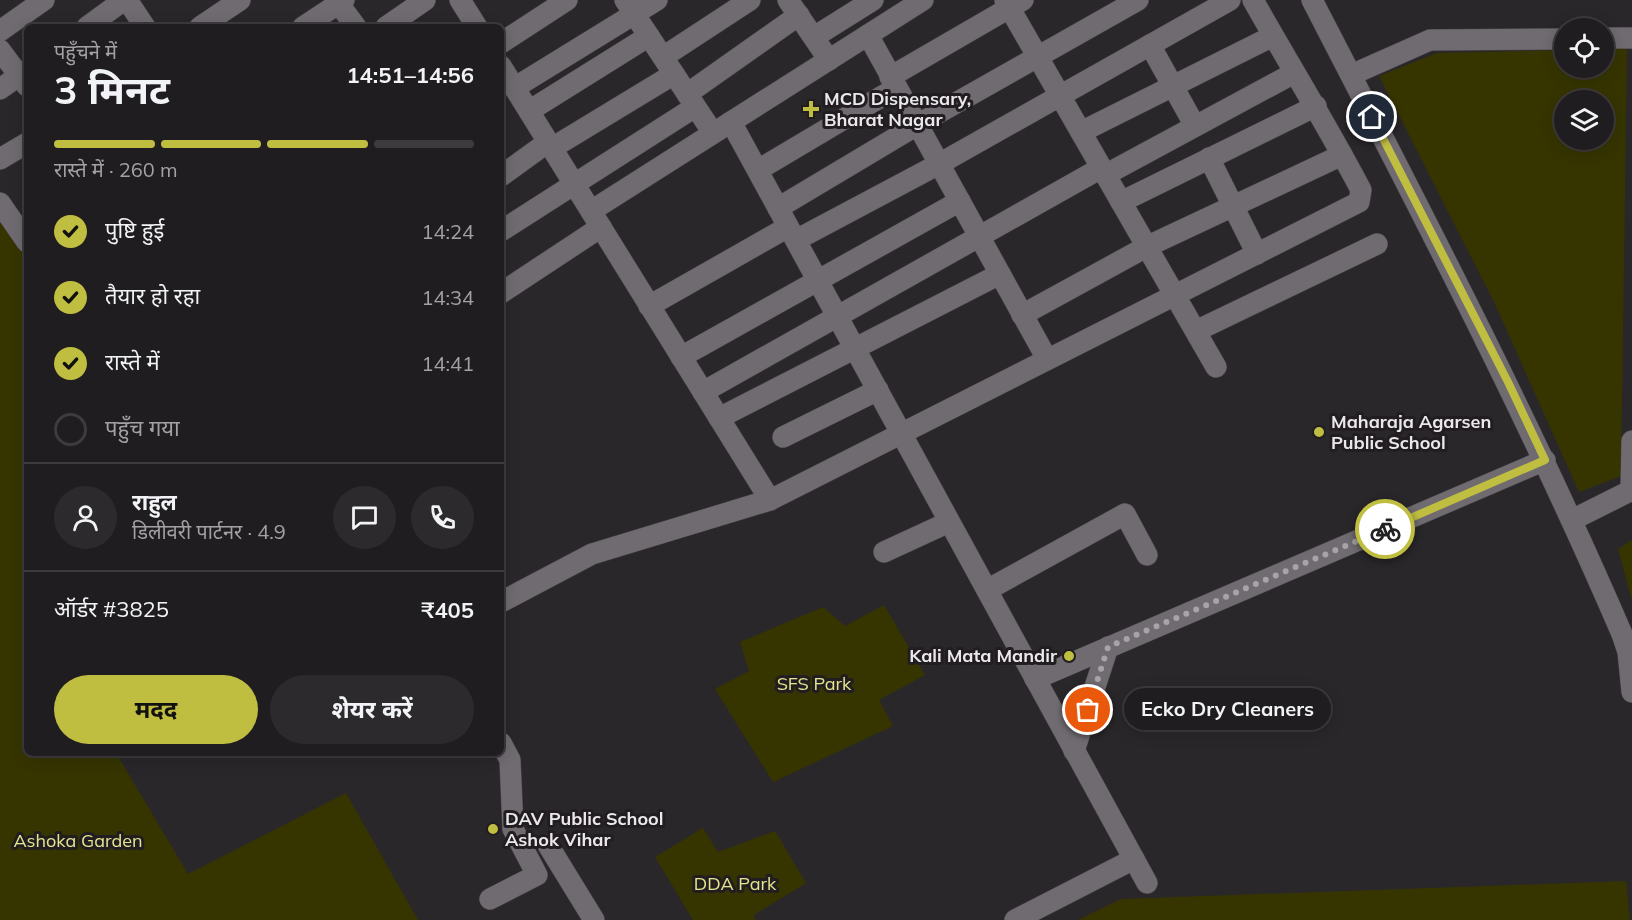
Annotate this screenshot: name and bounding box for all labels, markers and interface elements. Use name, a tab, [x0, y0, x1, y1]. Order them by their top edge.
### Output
map controls	[1554, 18, 1614, 150]
button: locate	[1554, 18, 1614, 78]
text: पहुँचने में	[54, 39, 117, 64]
text: 14:51–14:56	[346, 61, 474, 89]
text: 3 मिनट	[54, 65, 170, 114]
place label: MCD Dispensary, Bharat Nagar	[824, 87, 971, 131]
button: layers	[1554, 90, 1614, 150]
pin	[1346, 91, 1397, 142]
marker: MCD Dispensary, Bharat Nagar	[802, 100, 820, 118]
icon: home	[1355, 100, 1388, 133]
text: रास्ते में · 260 m	[54, 157, 178, 182]
icon: check	[54, 215, 87, 248]
text: पुष्टि हुई	[105, 216, 164, 244]
text: 14:24	[421, 219, 474, 244]
icon: check	[54, 281, 87, 314]
text: तैयार हो रहा	[105, 282, 200, 310]
text: 14:34	[421, 285, 474, 310]
icon: check	[54, 347, 87, 380]
text: रास्ते में	[105, 348, 160, 376]
text: 14:41	[421, 351, 474, 376]
place label: Maharaja Agarsen Public School	[1331, 410, 1491, 454]
text: पहुँच गया	[105, 414, 180, 442]
marker: Maharaja Agarsen Public School	[1312, 425, 1326, 439]
button: person	[54, 486, 117, 549]
button: chat	[333, 486, 396, 549]
button: phone	[411, 486, 474, 549]
text: राहुल	[132, 488, 177, 516]
courier	[1355, 499, 1415, 559]
icon: bike	[1369, 513, 1402, 546]
text: डिलीवरी पार्टनर · 4.9	[132, 519, 286, 544]
text: ऑर्डर #3825	[54, 595, 169, 623]
text: ₹405	[421, 596, 474, 624]
place label: Kali Mata Mandir	[909, 644, 1058, 667]
marker: Kali Mata Mandir	[1062, 649, 1076, 663]
park label: SFS Park	[777, 672, 852, 695]
button: मदद	[54, 675, 258, 744]
button: शेयर करें	[270, 675, 474, 744]
pin	[1062, 684, 1113, 735]
callout: Ecko Dry Cleaners	[1124, 689, 1331, 731]
icon: bag	[1071, 693, 1104, 726]
text: Ecko Dry Cleaners	[1141, 696, 1314, 721]
place label: DAV Public School Ashok Vihar	[505, 807, 663, 851]
marker: DAV Public School Ashok Vihar	[486, 822, 500, 836]
park label: Ashoka Garden	[13, 829, 143, 852]
park label: DDA Park	[694, 872, 777, 895]

